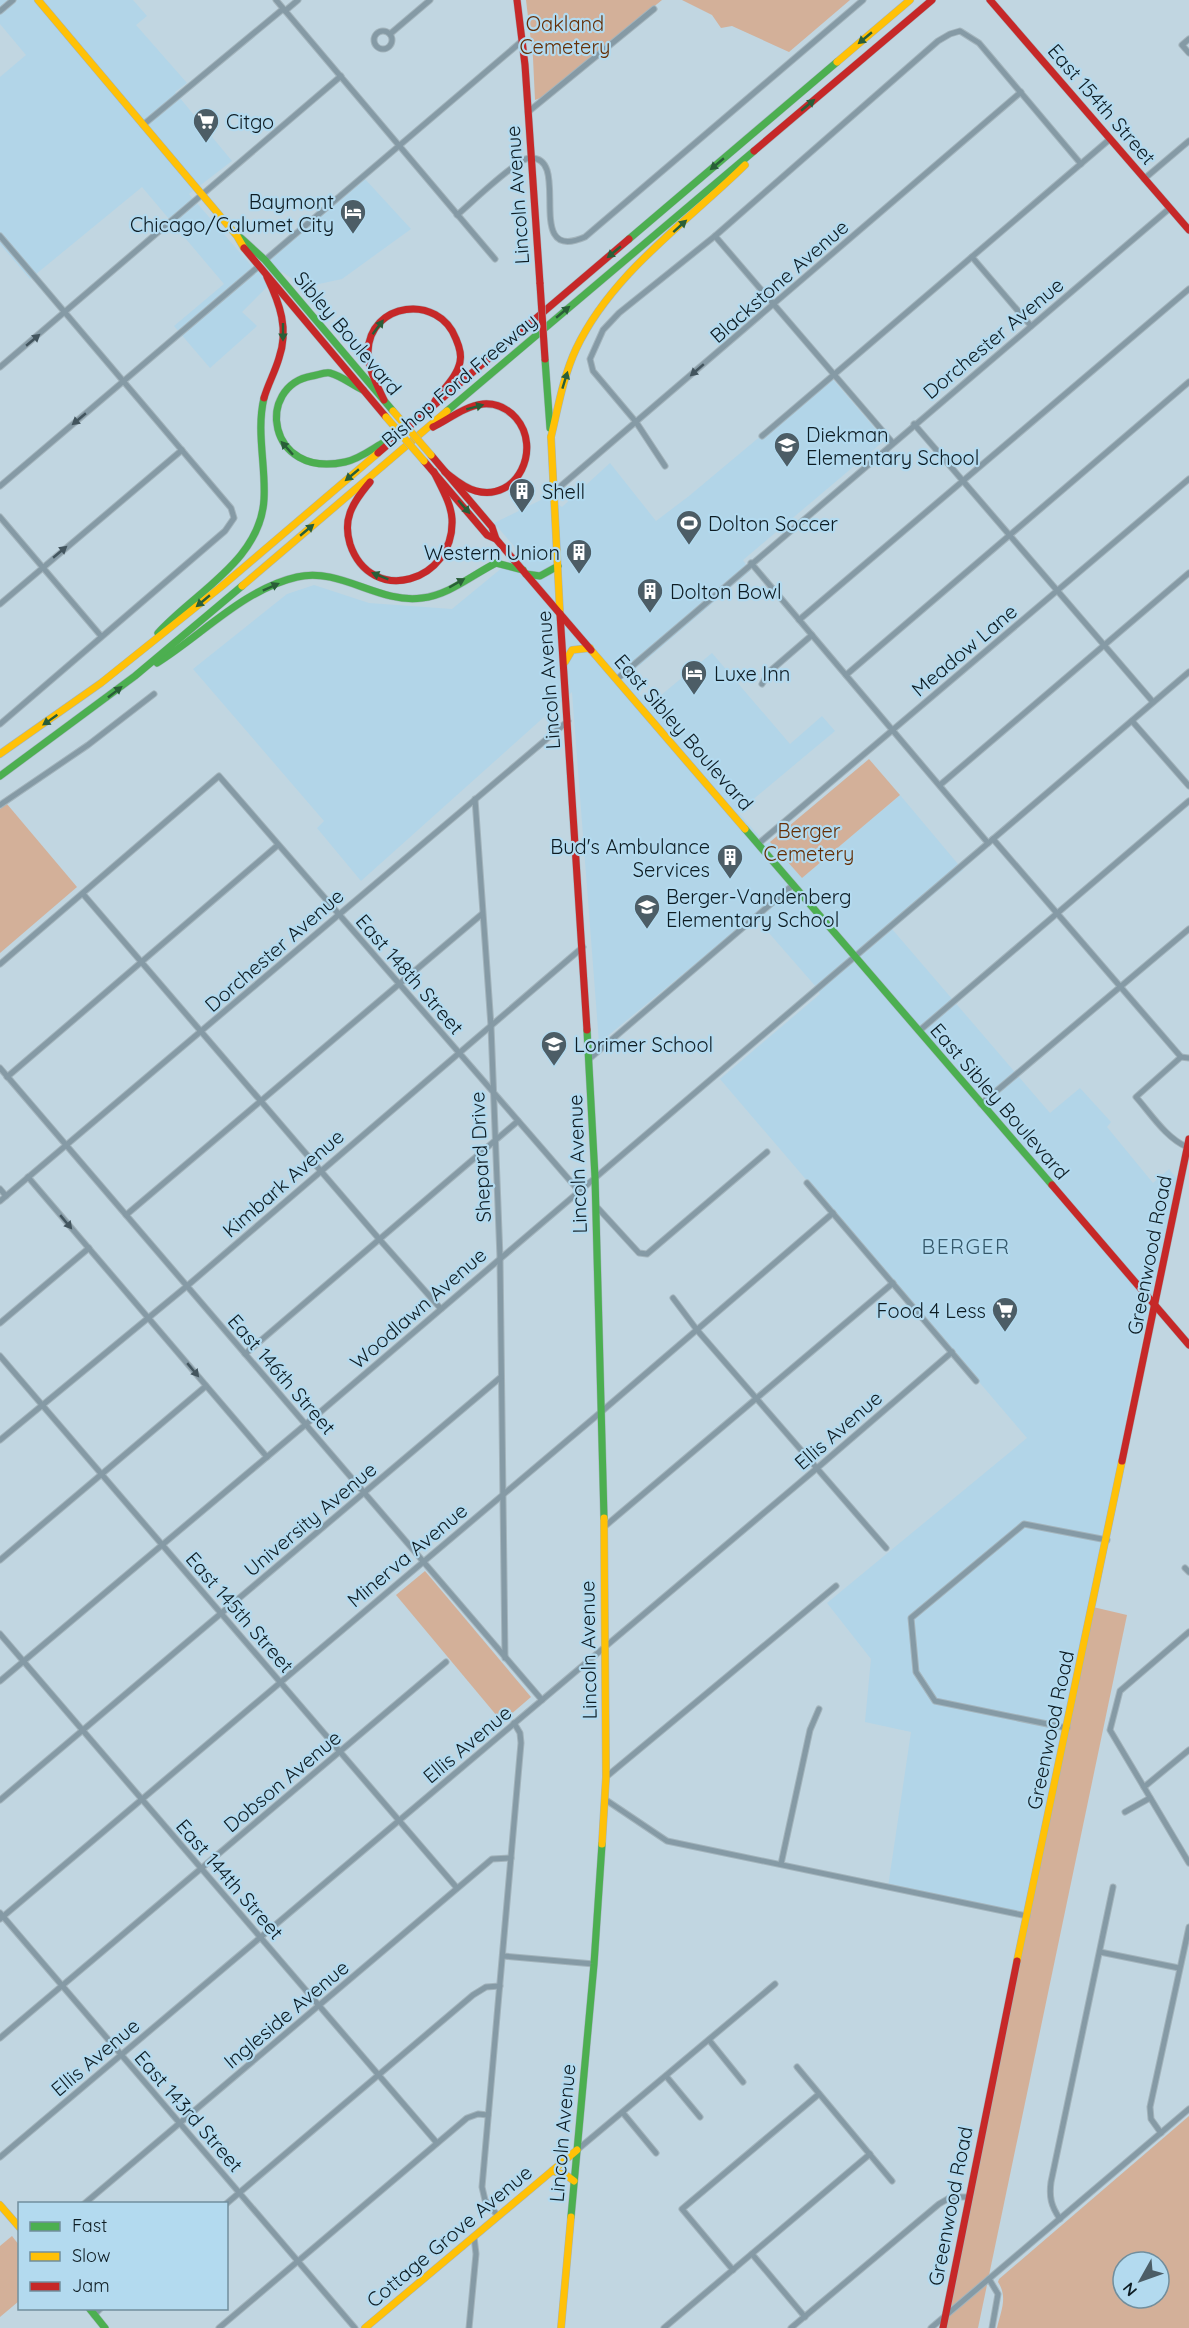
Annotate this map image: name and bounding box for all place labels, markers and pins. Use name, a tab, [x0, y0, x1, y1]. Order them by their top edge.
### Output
supermarket icon: Citgo	[191, 106, 221, 144]
place label: Citgo	[226, 109, 274, 134]
place label: Baymont Chicago/Calumet City	[130, 189, 334, 237]
hotel icon: Baymont Chicago/Calumet City	[338, 197, 368, 235]
place label: Diekman Elementary School	[806, 422, 979, 470]
school or university icon: Diekman Elementary School	[772, 430, 802, 468]
building icon: Shell	[507, 476, 537, 514]
place label: Shell	[542, 479, 585, 504]
sports icon: Dolton Soccer	[674, 508, 704, 546]
place label: Dolton Soccer	[708, 511, 838, 536]
building icon: Western Union	[564, 537, 594, 575]
place label: Western Union	[424, 540, 560, 565]
building icon: Dolton Bowl	[635, 576, 665, 614]
place label: Dolton Bowl	[670, 579, 782, 604]
hotel icon: Luxe Inn	[679, 658, 709, 696]
place label: Luxe Inn	[714, 661, 790, 686]
place label: Bud's Ambulance Services	[550, 834, 710, 882]
building icon: Bud's Ambulance Services	[715, 842, 745, 880]
place label: Berger-Vandenberg Elementary School	[666, 884, 852, 932]
school or university icon: Berger-Vandenberg Elementary School	[632, 892, 662, 930]
school or university icon: Lorimer School	[539, 1029, 569, 1067]
place label: Lorimer School	[574, 1032, 713, 1057]
supermarket icon: Food 4 Less	[990, 1295, 1020, 1333]
place label: Food 4 Less	[877, 1298, 986, 1323]

